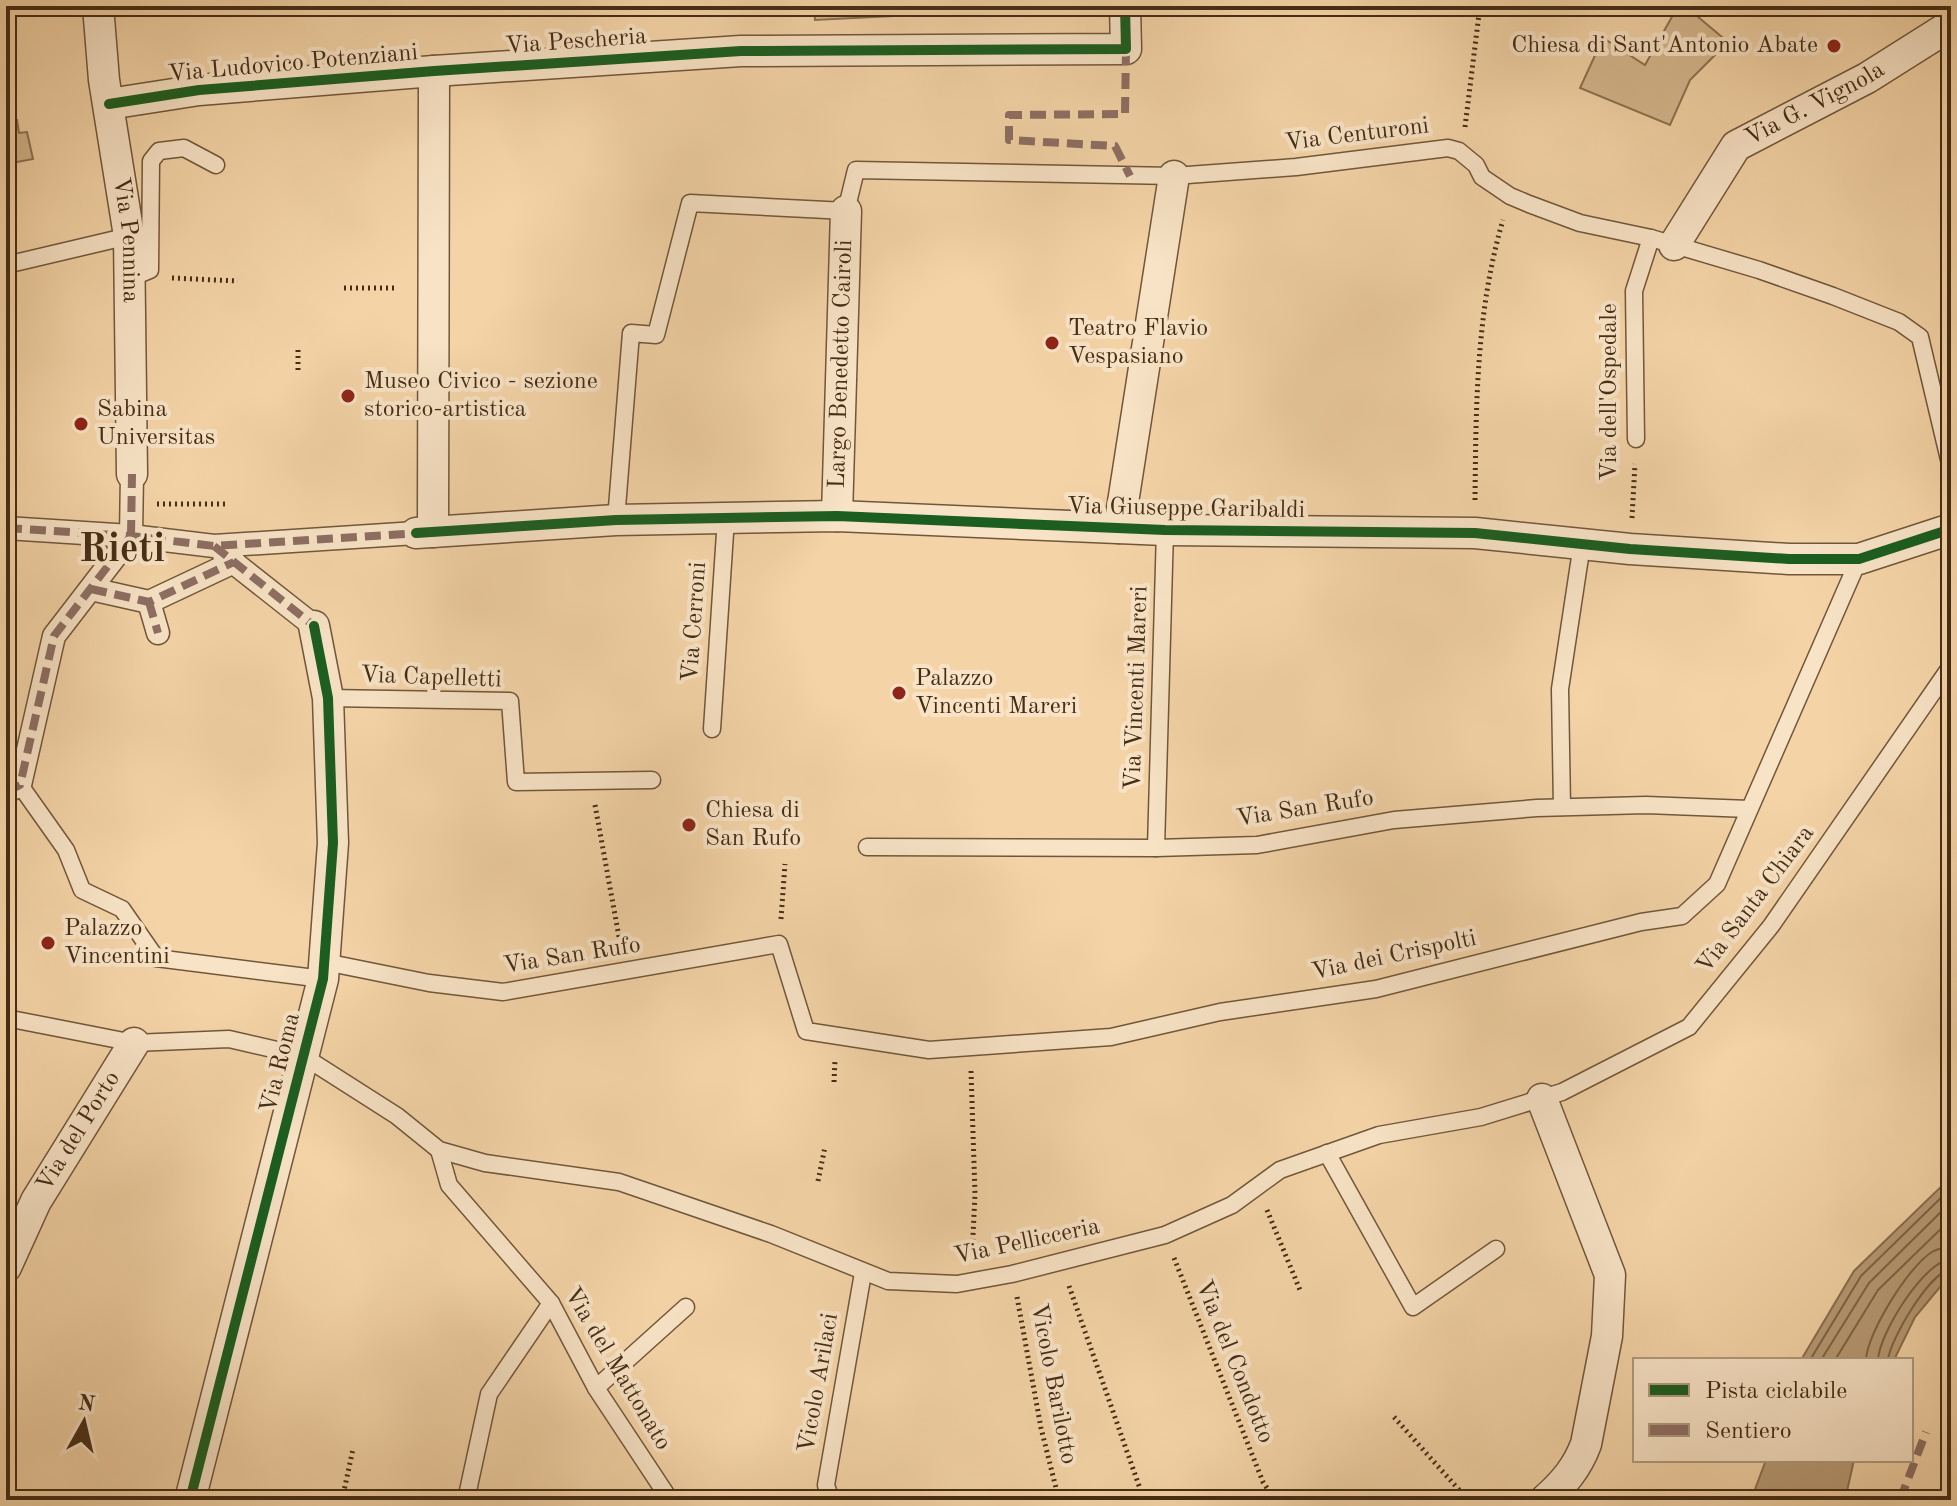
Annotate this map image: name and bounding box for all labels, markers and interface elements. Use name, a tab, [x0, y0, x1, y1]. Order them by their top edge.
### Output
street label: Via Pescheria	[504, 25, 648, 59]
place label: Chiesa di Sant'Antonio Abate	[1511, 34, 1818, 58]
marker: Chiesa di Sant'Antonio Abate	[1825, 37, 1843, 55]
street label: Via Ludovico Potenziani	[167, 41, 419, 87]
street label: Via G. Vignola	[1742, 58, 1889, 151]
street label: Via Centuroni	[1284, 114, 1430, 156]
street label: Via Pennina	[108, 176, 142, 303]
street label: Largo Benedetto Cairoli	[826, 239, 857, 489]
street label: Via dell'Ospedale	[1598, 303, 1622, 481]
place label: Teatro Flavio Vespasiano	[1068, 317, 1208, 369]
marker: Teatro Flavio Vespasiano	[1043, 334, 1061, 352]
place label: Museo Civico - sezione storico-artistica	[364, 370, 598, 422]
marker: Museo Civico - sezione storico-artistica	[339, 387, 357, 405]
place label: Sabina Universitas	[97, 398, 215, 450]
marker: Sabina Universitas	[72, 415, 90, 433]
street label: Via Giuseppe Garibaldi	[1067, 495, 1305, 523]
district label: Rieti	[79, 531, 165, 571]
street label: Via Cerroni	[679, 561, 711, 683]
street label: Via Vincenti Mareri	[1121, 585, 1153, 791]
street label: Via Capelletti	[360, 664, 502, 692]
place label: Palazzo Vincenti Mareri	[915, 667, 1077, 719]
marker: Palazzo Vincenti Mareri	[890, 684, 908, 702]
street label: Via San Rufo	[1235, 786, 1375, 832]
place label: Chiesa di San Rufo	[705, 799, 801, 851]
marker: Chiesa di San Rufo	[680, 816, 698, 834]
street label: Via Santa Chiara	[1693, 821, 1819, 978]
place label: Palazzo Vincentini	[64, 917, 170, 969]
street label: Via dei Crispolti	[1309, 927, 1479, 985]
street label: Via San Rufo	[502, 933, 642, 979]
marker: Palazzo Vincentini	[39, 934, 57, 952]
street label: Via Roma	[257, 1010, 305, 1116]
street label: Via del Porto	[33, 1067, 125, 1196]
street label: Via Pellicceria	[952, 1215, 1102, 1269]
street label: Via del Condotto	[1190, 1277, 1278, 1447]
street label: Via del Mattonato	[559, 1283, 675, 1455]
street label: Vicolo Barilotto	[1026, 1302, 1080, 1466]
street label: Vicolo Arilaci	[795, 1311, 843, 1455]
legend	[1633, 1358, 1913, 1462]
text: Pista ciclabile	[1705, 1380, 1847, 1404]
north arrow	[44, 1382, 124, 1462]
text: N	[77, 1392, 97, 1416]
text: Sentiero	[1705, 1420, 1792, 1444]

